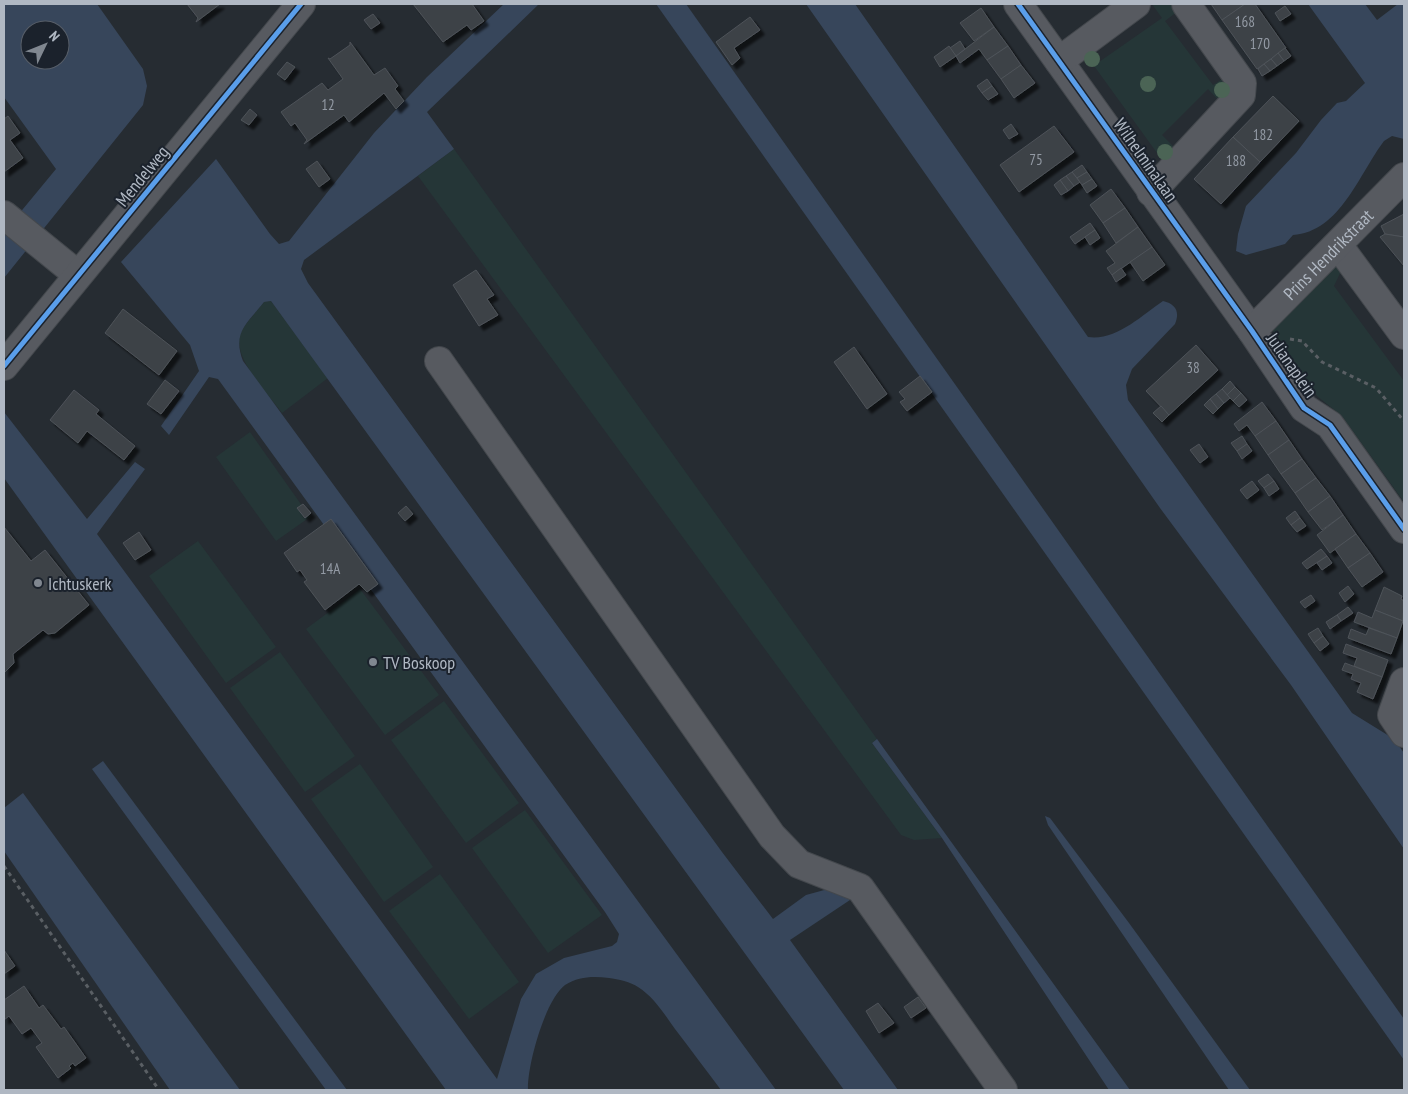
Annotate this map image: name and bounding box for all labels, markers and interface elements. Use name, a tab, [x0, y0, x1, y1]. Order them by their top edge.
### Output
house number: 168	[1235, 12, 1255, 31]
north arrow	[20, 20, 70, 70]
text: N	[45, 27, 64, 45]
house number: 170	[1250, 34, 1270, 53]
house number: 12	[321, 95, 335, 114]
street label: Wilhelminalaan	[1109, 114, 1183, 206]
house number: 182	[1253, 125, 1273, 144]
street label: Mendelweg	[110, 141, 174, 211]
house number: 75	[1029, 150, 1043, 169]
house number: 188	[1226, 151, 1246, 170]
street label: Prins Hendrikstraat	[1278, 204, 1378, 304]
street label: Julianaplein	[1261, 327, 1323, 402]
house number: 38	[1186, 358, 1200, 377]
house number: 14A	[320, 559, 341, 578]
place label: Ichtuskerk	[48, 572, 112, 595]
marker: Ichtuskerk	[32, 577, 44, 589]
place label: TV Boskoop	[383, 651, 455, 674]
marker: TV Boskoop	[367, 656, 379, 668]

